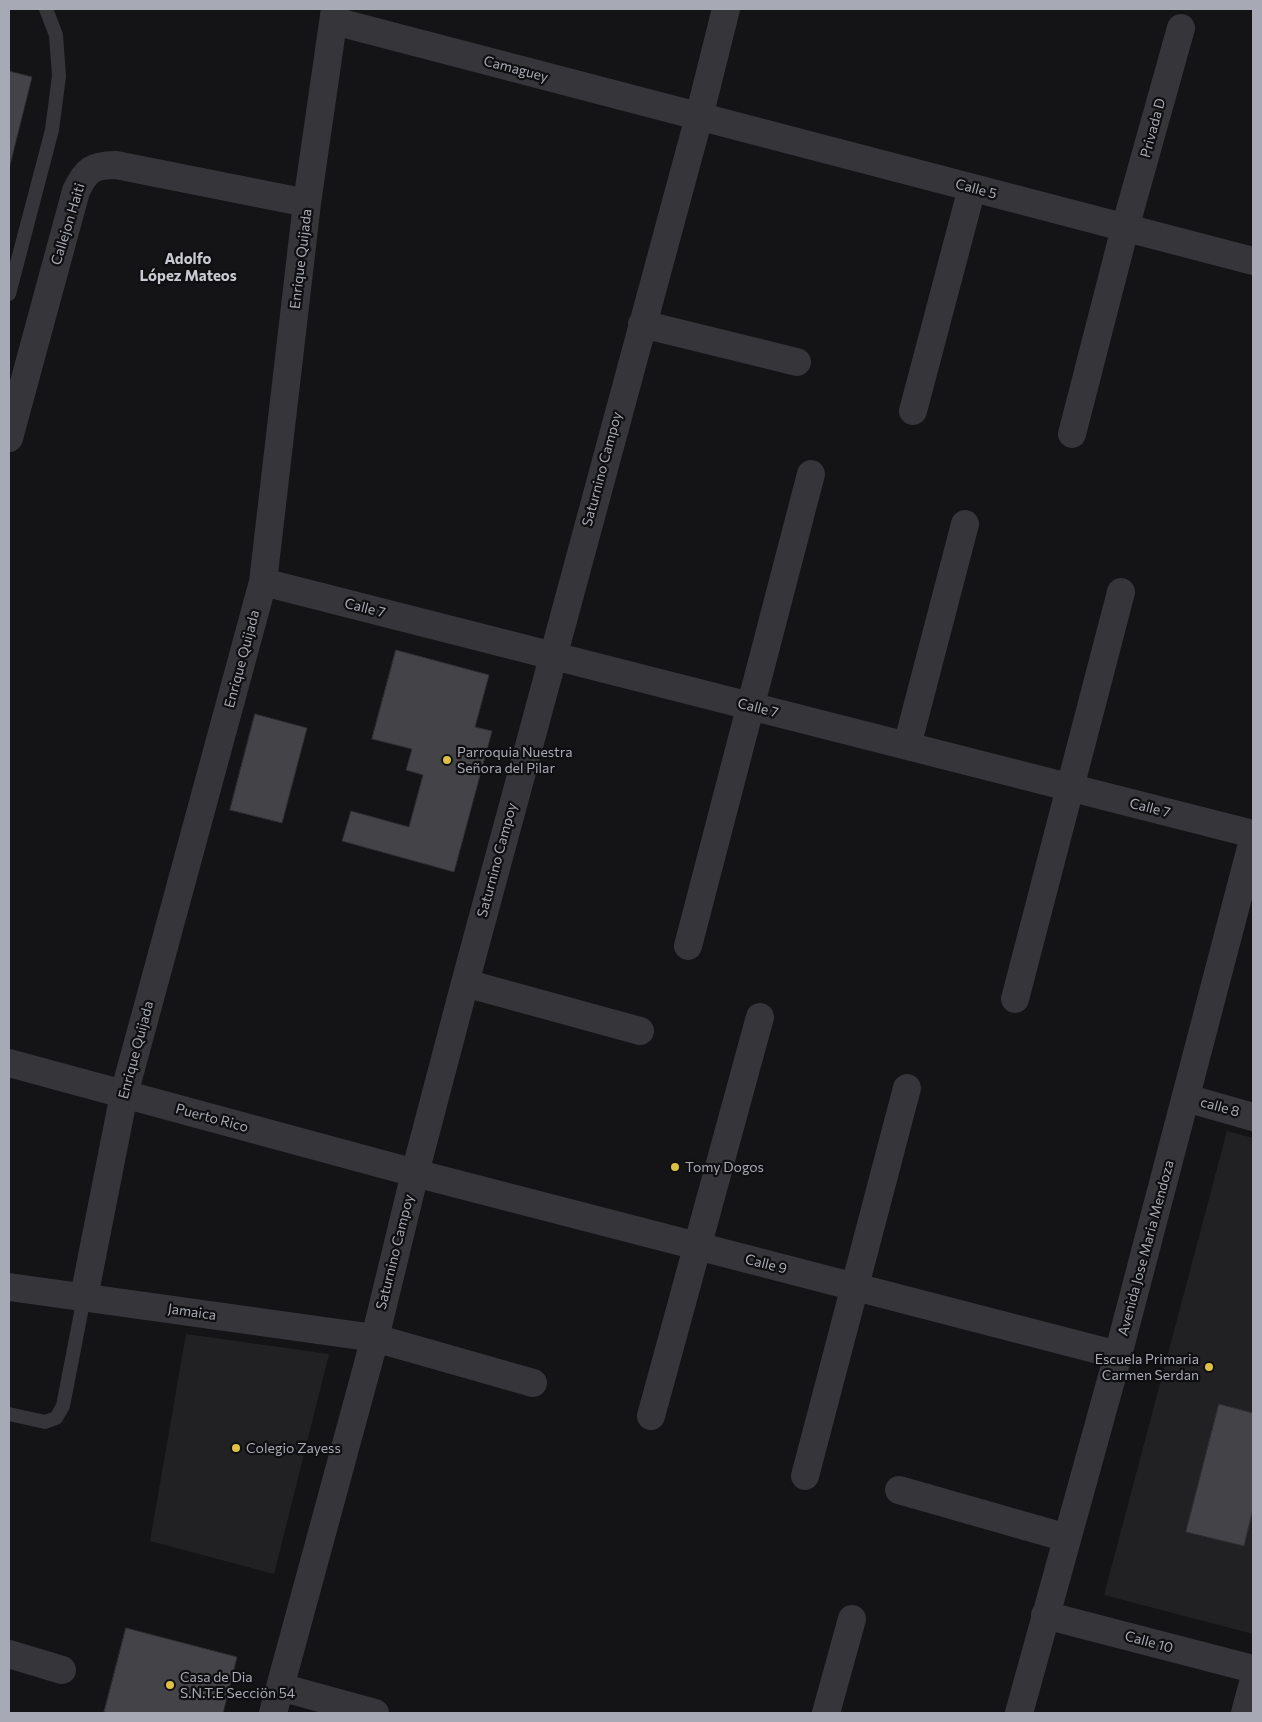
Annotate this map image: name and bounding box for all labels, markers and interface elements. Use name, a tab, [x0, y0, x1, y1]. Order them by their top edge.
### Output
street label: Camaguey	[482, 52, 550, 86]
street label: Privada D	[1137, 96, 1169, 160]
street label: Calle 5	[953, 175, 999, 203]
street label: Callejon Haiti	[48, 181, 88, 267]
street label: Enrique Quijada	[287, 208, 315, 310]
district label: Adolfo López Mateos	[139, 250, 237, 285]
street label: Saturnino Campoy	[579, 410, 625, 528]
street label: Calle 7	[343, 595, 387, 621]
street label: Enrique Quijada	[221, 608, 263, 710]
street label: Calle 7	[736, 695, 780, 721]
place label: Parroquia Nuestra Señora del Pilar	[457, 744, 573, 776]
marker: Parroquia Nuestra Señora del Pilar	[441, 754, 453, 766]
street label: Calle 7	[1128, 795, 1172, 821]
street label: Saturnino Campoy	[474, 801, 520, 919]
street label: Enrique Quijada	[115, 999, 157, 1101]
street label: calle 8	[1199, 1094, 1241, 1120]
street label: Puerto Rico	[174, 1100, 250, 1136]
street label: Avenida Jose Maria Mendoza	[1114, 1158, 1178, 1338]
place label: Tomy Dogos	[685, 1159, 764, 1175]
marker: Tomy Dogos	[669, 1161, 681, 1173]
street label: Saturnino Campoy	[373, 1193, 417, 1311]
street label: Calle 9	[743, 1251, 789, 1277]
street label: Jamaica	[167, 1300, 217, 1324]
place label: Escuela Primaria Carmen Serdan	[1095, 1351, 1199, 1384]
marker: Escuela Primaria Carmen Serdan	[1203, 1361, 1215, 1373]
place label: Colegio Zayess	[246, 1440, 341, 1456]
marker: Colegio Zayess	[230, 1442, 242, 1454]
street label: Calle 10	[1123, 1628, 1175, 1656]
place label: Casa de Dia S.N.T.E Secciön 54	[180, 1669, 295, 1701]
marker: Casa de Dia S.N.T.E Secciön 54	[164, 1679, 176, 1691]

